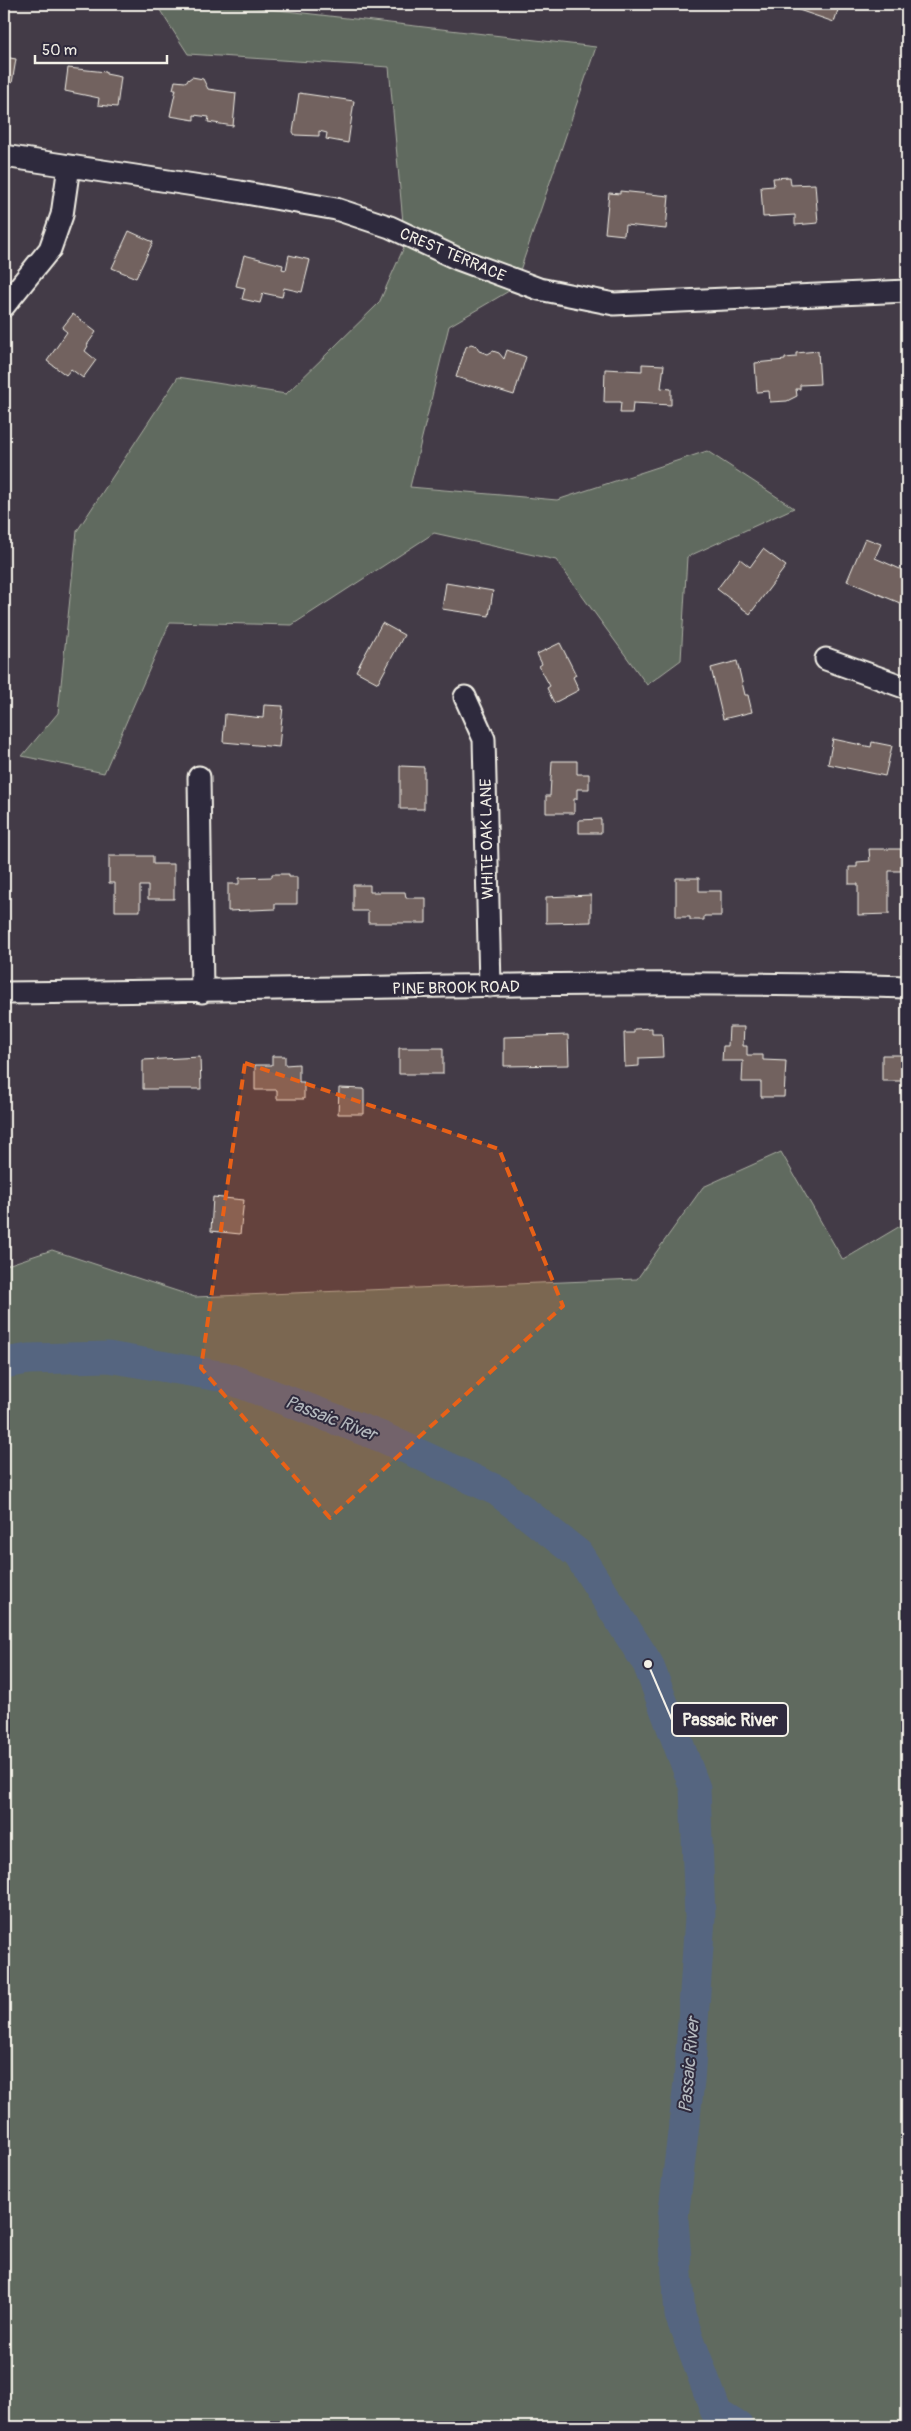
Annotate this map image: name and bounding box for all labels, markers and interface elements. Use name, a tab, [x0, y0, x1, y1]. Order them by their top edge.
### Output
scale bar	[35, 32, 168, 64]
text: 50 m	[42, 41, 77, 60]
street label: CREST TERRACE	[396, 224, 509, 286]
street label: WHITE OAK LANE	[476, 778, 498, 900]
street label: PINE BROOK ROAD	[392, 977, 520, 999]
water label: Passaic River	[282, 1391, 382, 1447]
callout: Passaic River	[672, 1703, 788, 1736]
text: Passaic River	[682, 1709, 779, 1732]
water label: Passaic River	[674, 2014, 705, 2114]

